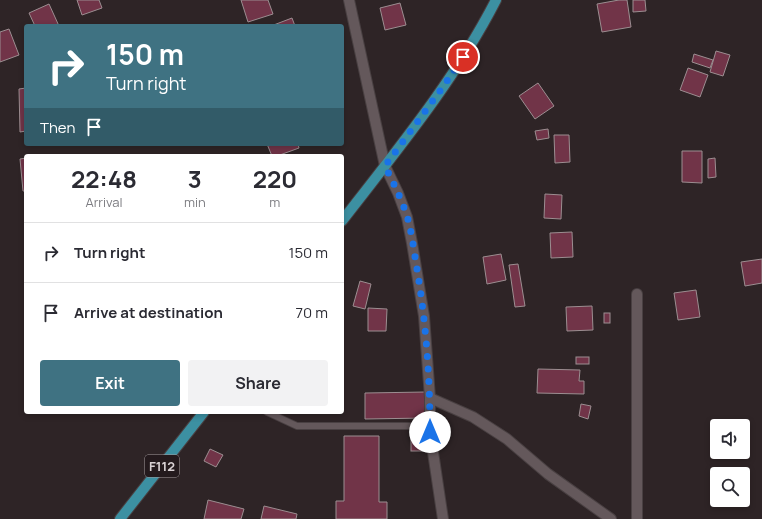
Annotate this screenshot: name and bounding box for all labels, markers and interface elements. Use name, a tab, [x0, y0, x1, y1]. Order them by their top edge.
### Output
text: 150 m	[106, 35, 184, 73]
icon: right	[40, 40, 92, 92]
pin	[446, 40, 480, 74]
icon: arrive	[452, 46, 474, 68]
text: Turn right	[106, 71, 187, 95]
icon: arrive	[83, 116, 105, 138]
text: Then	[40, 117, 75, 138]
text: 22:48	[71, 162, 137, 195]
text: 3	[188, 162, 202, 195]
text: 220	[253, 162, 297, 195]
text: Arrival	[85, 193, 123, 211]
text: min	[184, 193, 206, 211]
text: m	[269, 193, 280, 211]
icon: right	[40, 242, 62, 264]
text: Turn right	[74, 242, 145, 263]
text: 150 m	[289, 242, 328, 263]
icon: arrive	[40, 302, 62, 324]
text: Arrive at destination	[74, 302, 223, 323]
text: 70 m	[296, 302, 328, 323]
button: Exit	[40, 360, 180, 406]
button: Share	[188, 360, 328, 406]
position arrow	[409, 411, 451, 453]
map controls	[710, 419, 750, 507]
button: sound	[710, 419, 750, 459]
road number: F112	[145, 455, 179, 477]
button: search	[710, 467, 750, 507]

